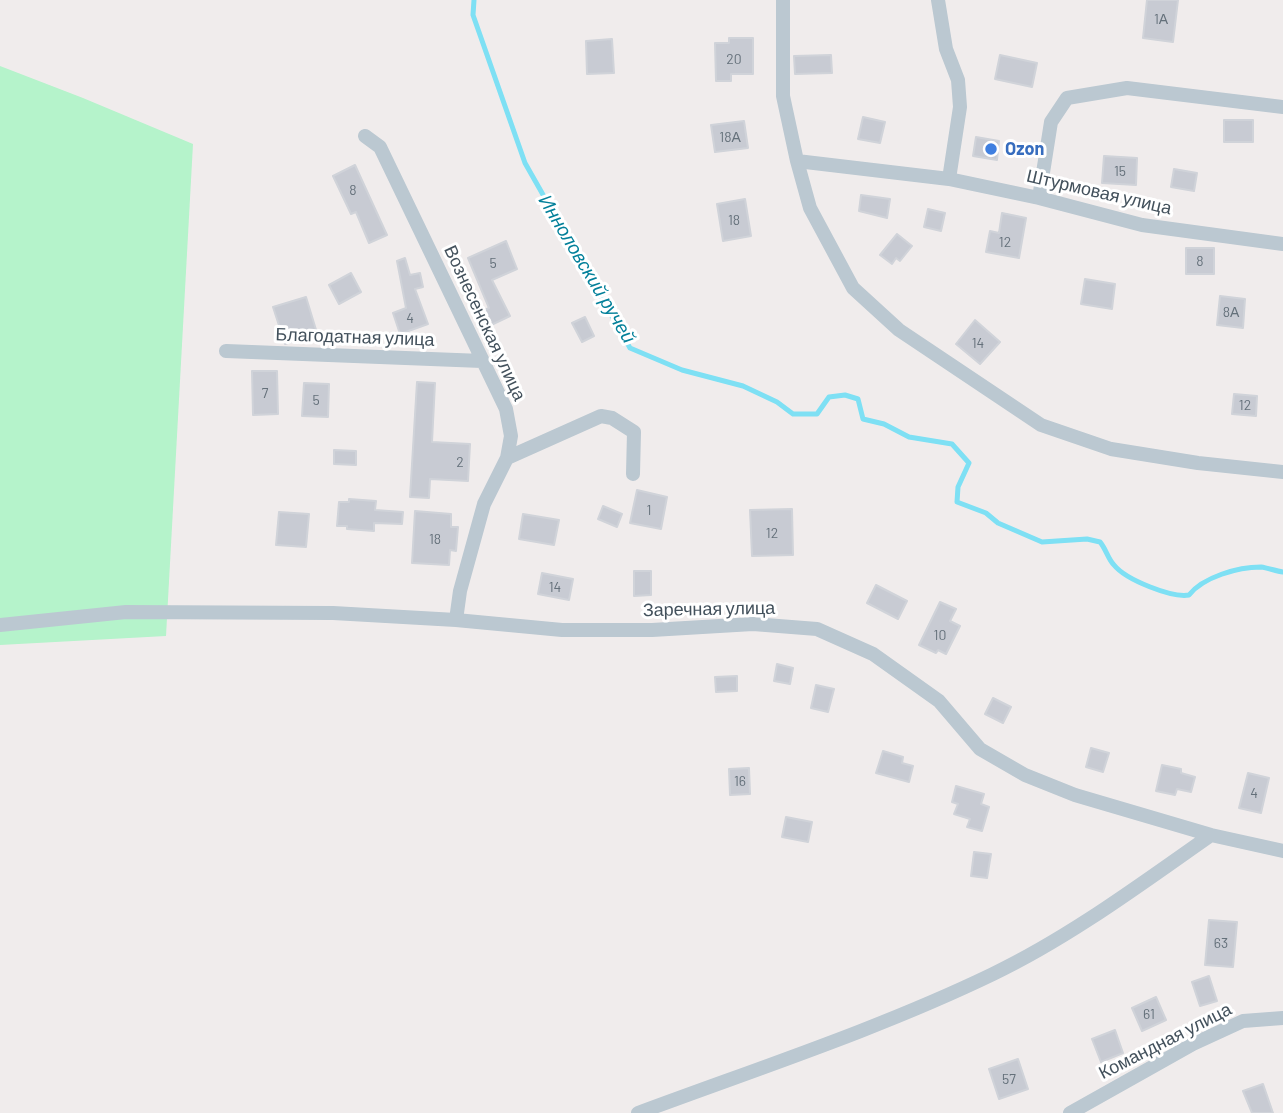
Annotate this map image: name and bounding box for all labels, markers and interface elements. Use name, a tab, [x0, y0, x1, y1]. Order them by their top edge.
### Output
house number: 1А	[1154, 11, 1168, 27]
house number: 20	[726, 51, 742, 67]
house number: 18А	[719, 129, 741, 145]
place label: Ozon	[1005, 138, 1044, 160]
marker: Ozon	[983, 141, 999, 157]
house number: 15	[1114, 163, 1126, 179]
street label: Штурмовая улица	[1024, 165, 1174, 219]
house number: 8	[349, 182, 357, 198]
water label: Инноловский ручей	[534, 191, 640, 347]
house number: 18	[728, 212, 740, 228]
house number: 12	[999, 234, 1011, 250]
street label: Вознесенская улица	[439, 242, 531, 404]
house number: 8	[1196, 253, 1204, 269]
house number: 5	[489, 255, 497, 271]
house number: 8А	[1223, 304, 1239, 320]
house number: 4	[406, 310, 414, 326]
street label: Благодатная улица	[275, 323, 435, 351]
house number: 14	[972, 335, 984, 351]
house number: 7	[262, 385, 268, 401]
house number: 5	[312, 392, 320, 408]
house number: 12	[1239, 397, 1251, 413]
house number: 2	[456, 454, 464, 470]
house number: 1	[647, 502, 651, 518]
house number: 12	[766, 525, 778, 541]
house number: 18	[429, 531, 441, 547]
house number: 14	[549, 579, 561, 595]
street label: Заречная улица	[643, 597, 775, 621]
house number: 10	[934, 627, 946, 643]
house number: 16	[734, 773, 746, 789]
house number: 4	[1250, 785, 1258, 801]
house number: 63	[1214, 935, 1228, 951]
street label: Командная улица	[1095, 998, 1235, 1084]
house number: 61	[1143, 1006, 1155, 1022]
house number: 57	[1002, 1071, 1016, 1087]

